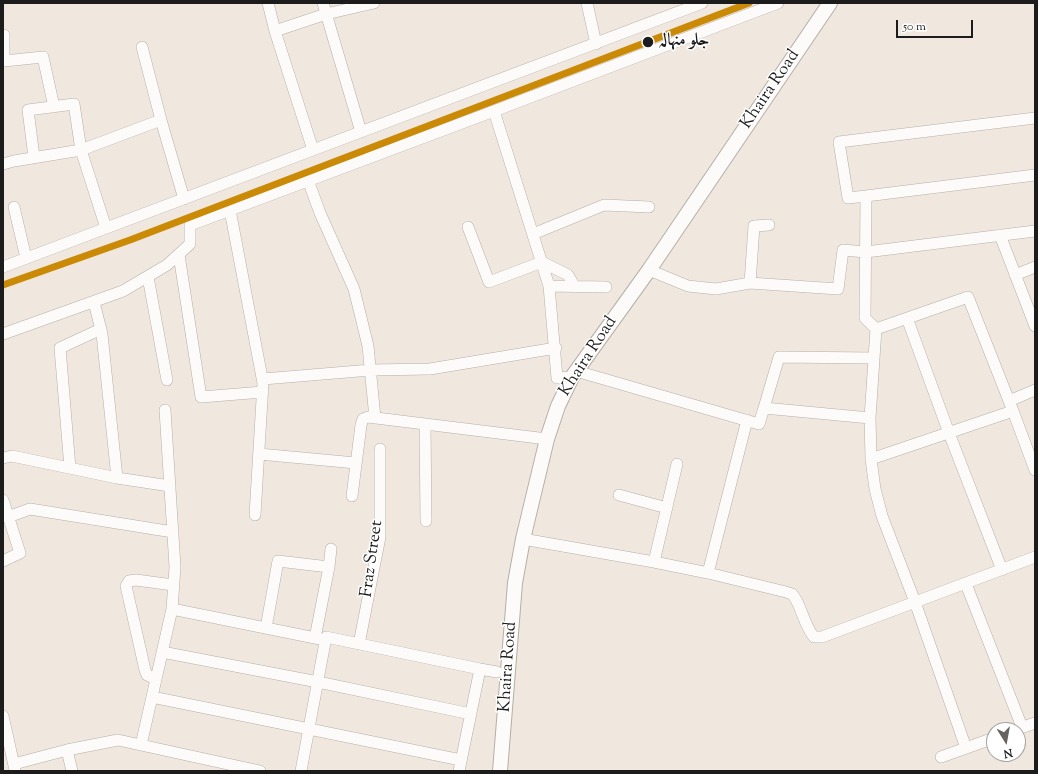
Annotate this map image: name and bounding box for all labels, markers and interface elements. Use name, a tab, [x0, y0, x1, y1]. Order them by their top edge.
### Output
scale bar	[898, 12, 975, 38]
text: 50 m	[903, 18, 926, 36]
place label: جلو منہالہ	[658, 32, 709, 52]
marker: جلو منہالہ	[641, 35, 655, 49]
street label: Khaira Road	[737, 47, 805, 133]
street label: Khaira Road	[556, 313, 622, 401]
street label: Fraz Street	[358, 519, 388, 599]
street label: Khaira Road	[496, 621, 522, 713]
north arrow	[986, 722, 1026, 762]
text: N	[1002, 744, 1014, 761]

